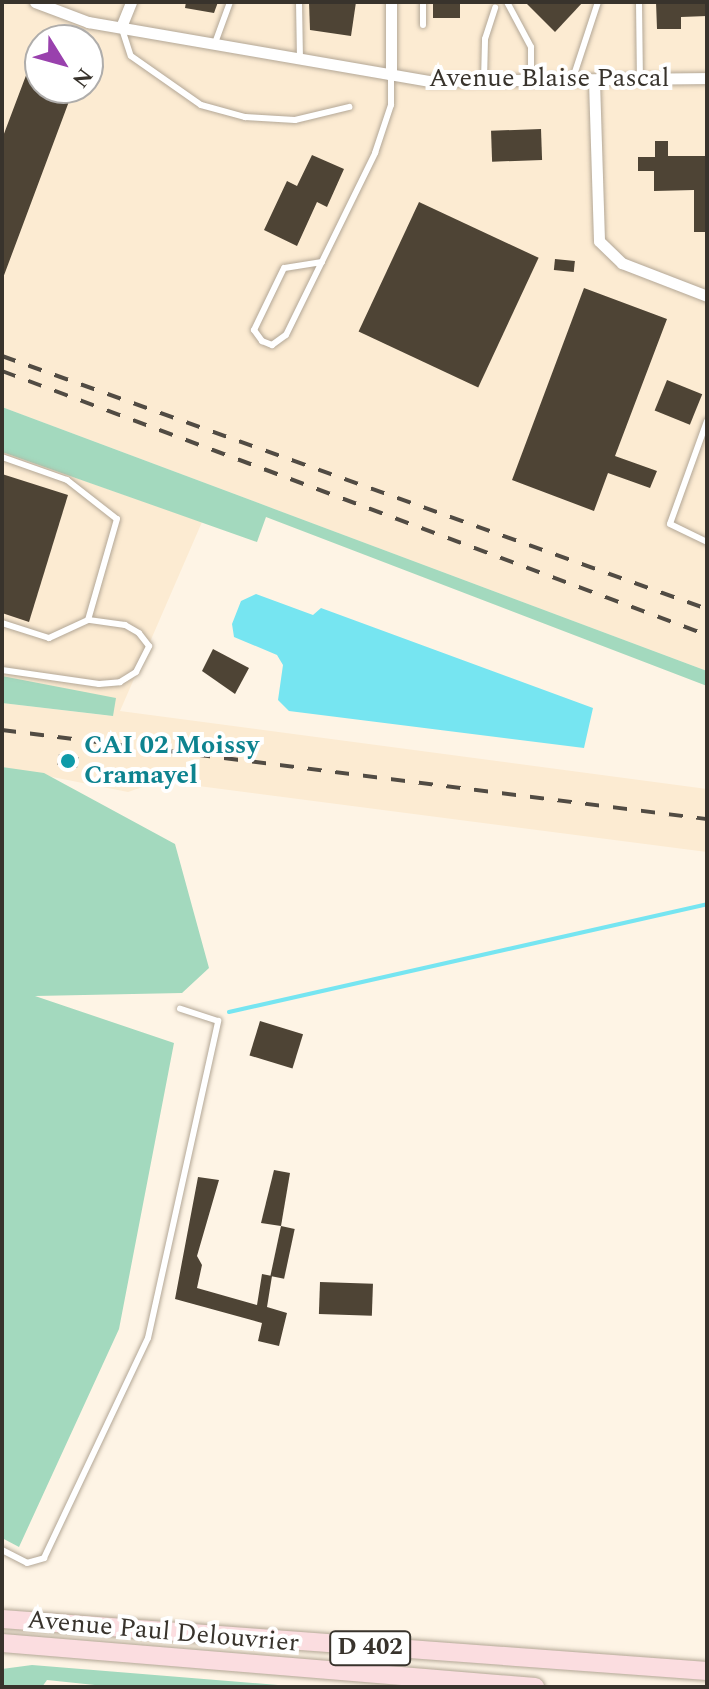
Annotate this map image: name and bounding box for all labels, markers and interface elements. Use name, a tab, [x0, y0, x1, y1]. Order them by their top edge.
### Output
north arrow	[24, 24, 104, 104]
text: N	[63, 60, 101, 95]
street label: Avenue Blaise Pascal	[429, 63, 669, 95]
place label: CAI 02 Moissy Cramayel	[84, 730, 259, 792]
marker: CAI 02 Moissy Cramayel	[59, 752, 77, 770]
street label: Avenue Paul Delouvrier	[26, 1605, 300, 1659]
road number: D 402	[328, 1628, 412, 1668]

